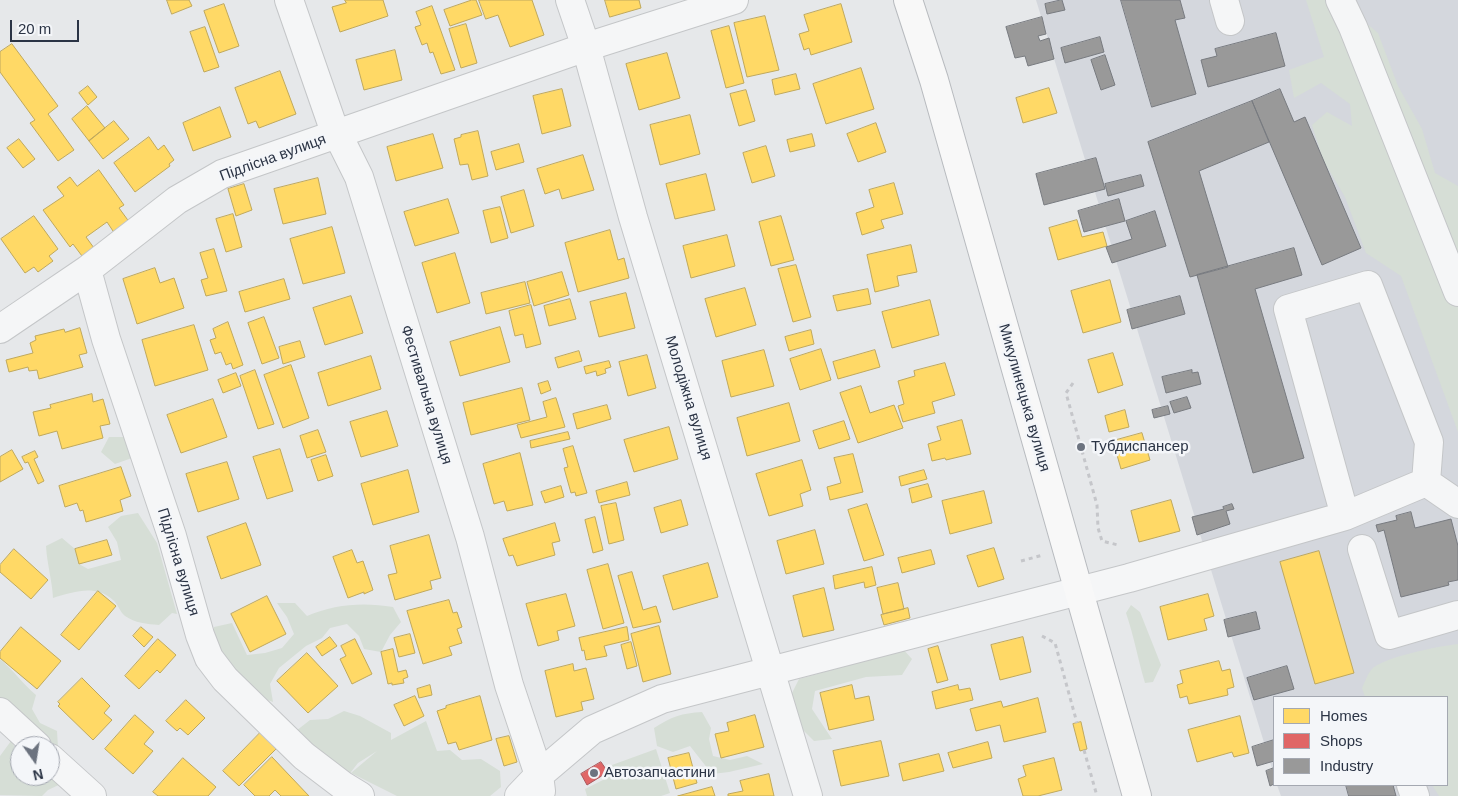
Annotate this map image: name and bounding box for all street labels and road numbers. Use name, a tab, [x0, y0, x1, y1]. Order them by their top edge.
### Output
street label: Підлісна вулиця	[217, 130, 329, 186]
street label: Микулинецька вулиця	[994, 322, 1054, 474]
street label: Фестивальна вулиця	[396, 323, 456, 467]
street label: Молодіжна вулиця	[661, 334, 715, 462]
street label: Підлісна вулиця	[153, 506, 203, 618]

